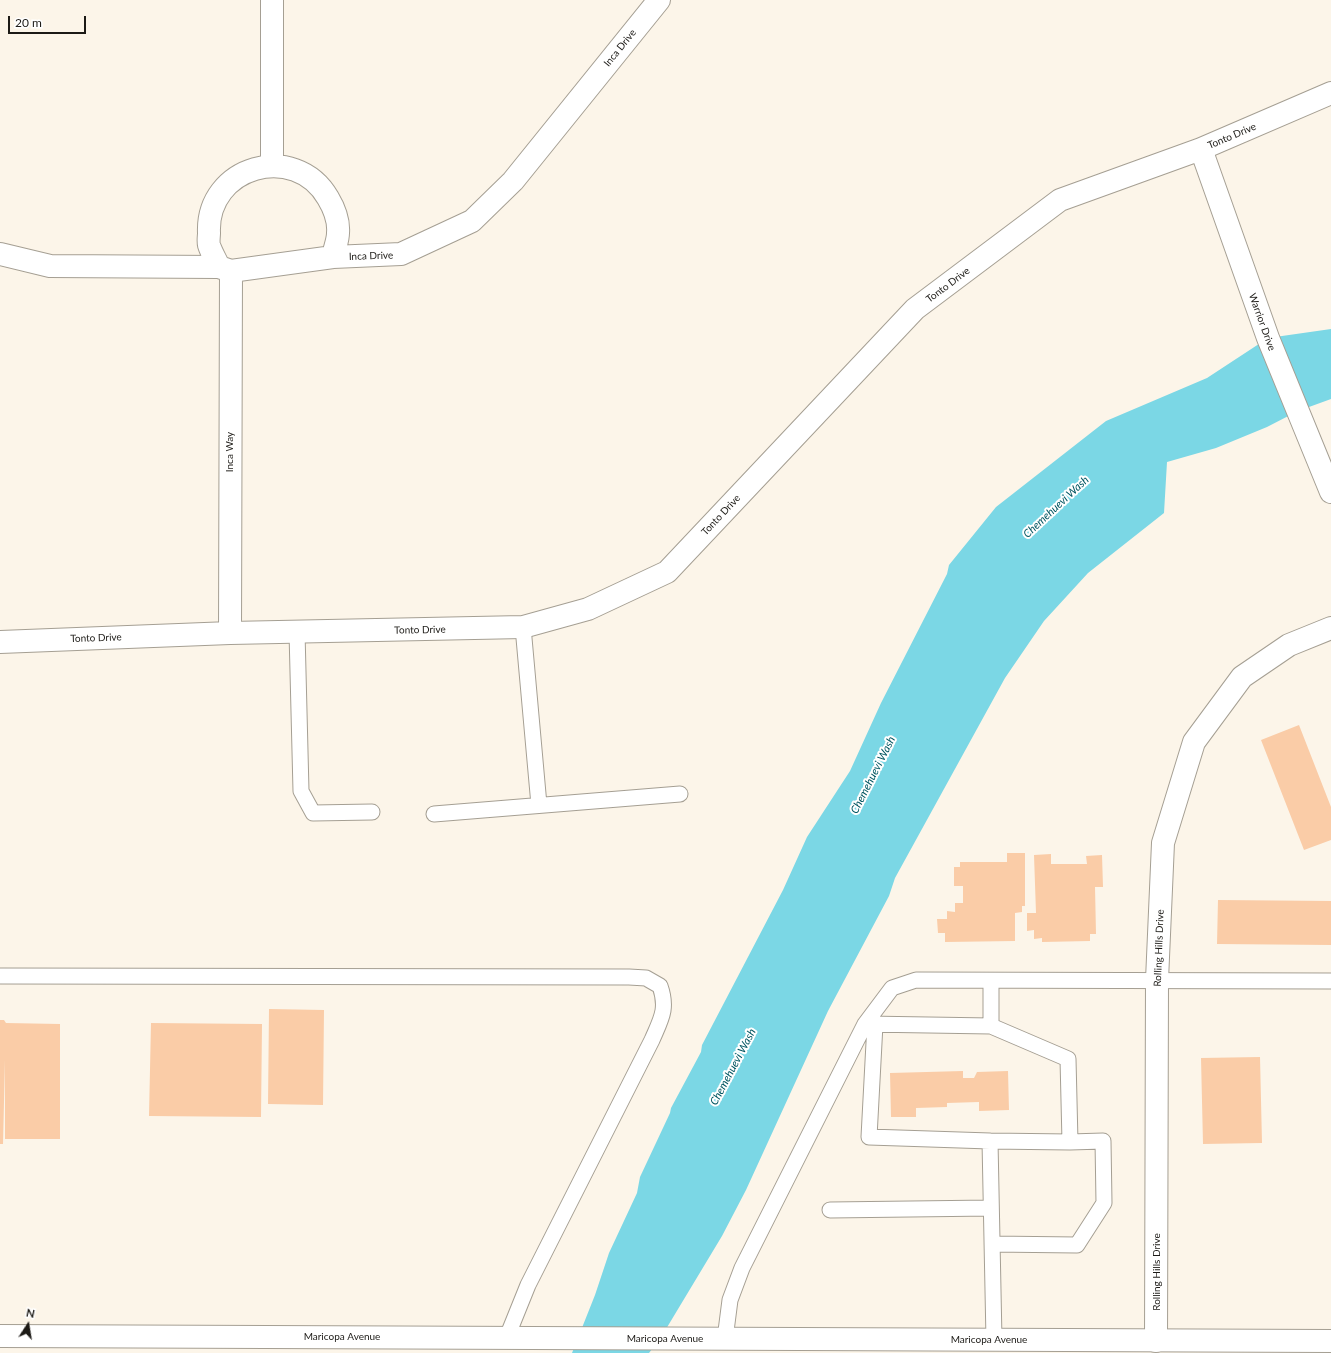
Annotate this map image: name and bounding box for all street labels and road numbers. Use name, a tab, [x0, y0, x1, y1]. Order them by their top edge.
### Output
street label: Inca Drive	[601, 27, 639, 69]
street label: Tonto Drive	[1206, 120, 1258, 152]
street label: Inca Drive	[349, 249, 393, 263]
street label: Tonto Drive	[924, 265, 972, 305]
street label: Warrior Drive	[1246, 292, 1278, 352]
street label: Inca Way	[224, 432, 236, 472]
street label: Tonto Drive	[699, 492, 743, 538]
street label: Tonto Drive	[394, 624, 446, 636]
street label: Tonto Drive	[70, 631, 122, 645]
street label: Rolling Hills Drive	[1152, 909, 1166, 987]
street label: Rolling Hills Drive	[1151, 1233, 1163, 1311]
street label: Maricopa Avenue	[304, 1331, 380, 1343]
street label: Maricopa Avenue	[627, 1333, 703, 1345]
street label: Maricopa Avenue	[951, 1334, 1027, 1346]

